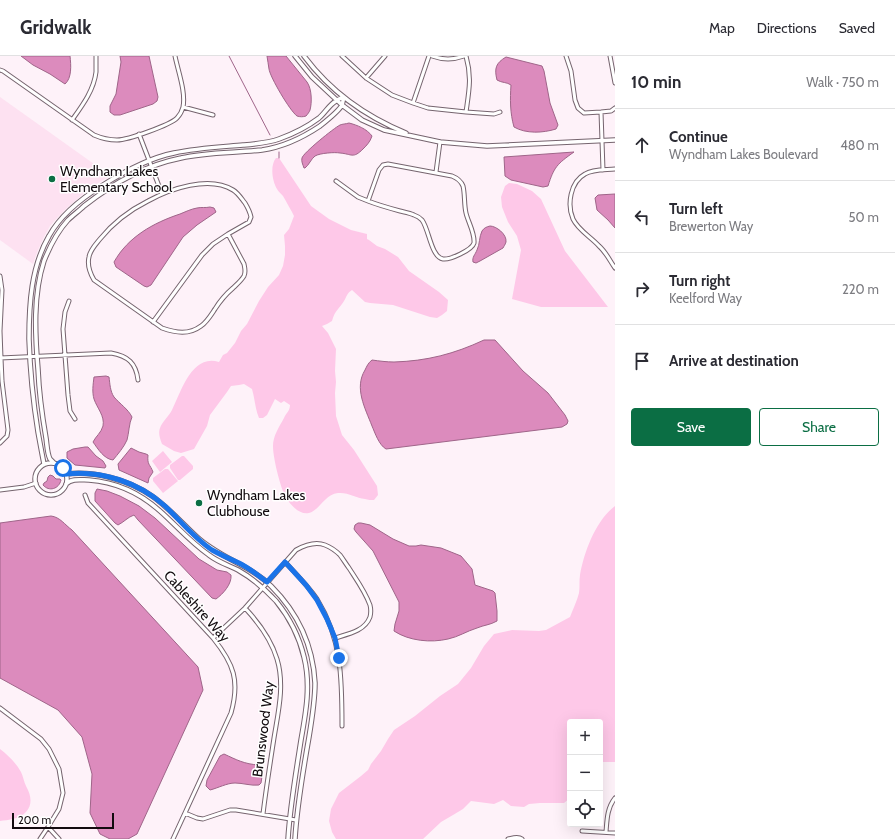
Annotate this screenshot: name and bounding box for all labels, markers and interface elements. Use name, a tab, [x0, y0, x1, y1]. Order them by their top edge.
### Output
text: Gridwalk	[20, 16, 92, 39]
text: Map	[709, 19, 735, 37]
text: Directions	[757, 19, 817, 37]
text: Saved	[839, 19, 875, 37]
text: 10 min	[631, 72, 681, 92]
text: Walk · 750 m	[806, 74, 879, 90]
text: Continue	[669, 128, 728, 146]
icon: ahead	[631, 134, 653, 156]
text: 480 m	[840, 137, 879, 153]
text: Wyndham Lakes Boulevard	[669, 146, 818, 162]
place label: Wyndham Lakes Elementary School	[60, 162, 173, 196]
marker: Wyndham Lakes Elementary School	[47, 174, 57, 184]
text: Turn left	[669, 200, 723, 218]
icon: left	[631, 206, 653, 228]
text: 50 m	[849, 209, 879, 225]
text: Brewerton Way	[669, 218, 753, 234]
text: Turn right	[669, 272, 730, 290]
icon: right	[631, 278, 653, 300]
text: 220 m	[842, 281, 879, 297]
text: Keelford Way	[669, 290, 742, 306]
icon: arrive	[631, 350, 653, 372]
text: Arrive at destination	[669, 352, 799, 370]
button: Save	[631, 408, 751, 446]
button: Share	[759, 408, 879, 446]
route start	[54, 459, 72, 477]
place label: Wyndham Lakes Clubhouse	[207, 486, 305, 520]
marker: Wyndham Lakes Clubhouse	[194, 498, 204, 508]
street label: Cableshire Way	[160, 566, 234, 646]
route end	[330, 649, 348, 667]
street label: Brunswood Way	[248, 680, 278, 778]
map controls	[567, 719, 603, 827]
button: +	[567, 719, 603, 755]
button: −	[567, 755, 603, 791]
button: locate	[567, 791, 603, 827]
scale bar	[12, 811, 114, 830]
text: 200 m	[18, 813, 51, 827]

